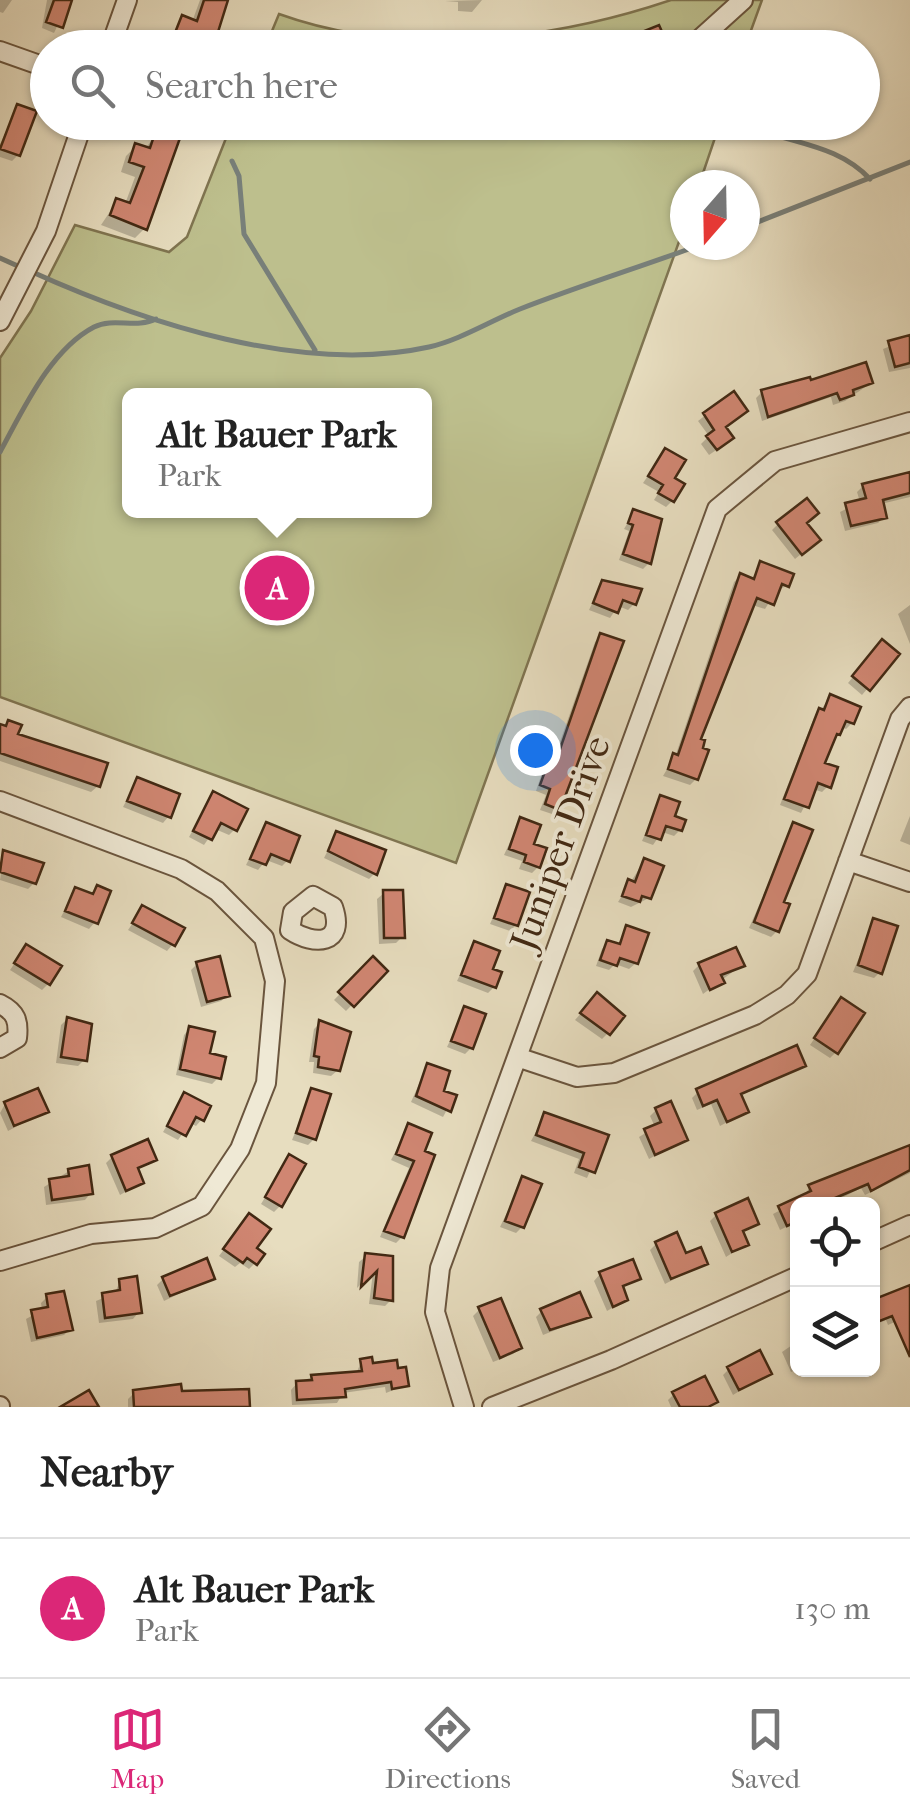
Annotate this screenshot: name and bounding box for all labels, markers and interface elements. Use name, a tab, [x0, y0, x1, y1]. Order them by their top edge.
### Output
search box	[30, 30, 880, 140]
icon: search	[65, 58, 120, 113]
text: Search here	[145, 63, 338, 108]
north arrow	[670, 170, 760, 260]
popup	[122, 388, 432, 518]
text: Alt Bauer Park	[158, 412, 396, 457]
text: Park	[158, 457, 221, 494]
pin: A	[244, 550, 310, 626]
your location	[510, 725, 561, 776]
street label: Juniper Drive	[500, 730, 620, 959]
map controls	[790, 1197, 880, 1377]
button: locate	[790, 1197, 880, 1287]
button: layers	[790, 1287, 880, 1377]
text: Nearby	[40, 1448, 172, 1497]
text: Alt Bauer Park	[135, 1567, 374, 1612]
text: A	[62, 1590, 83, 1627]
text: 130 m	[794, 1590, 870, 1627]
text: Park	[135, 1612, 199, 1649]
tab: Map	[110, 1702, 165, 1795]
tab: Directions	[385, 1702, 511, 1795]
tab: Saved	[731, 1702, 800, 1795]

